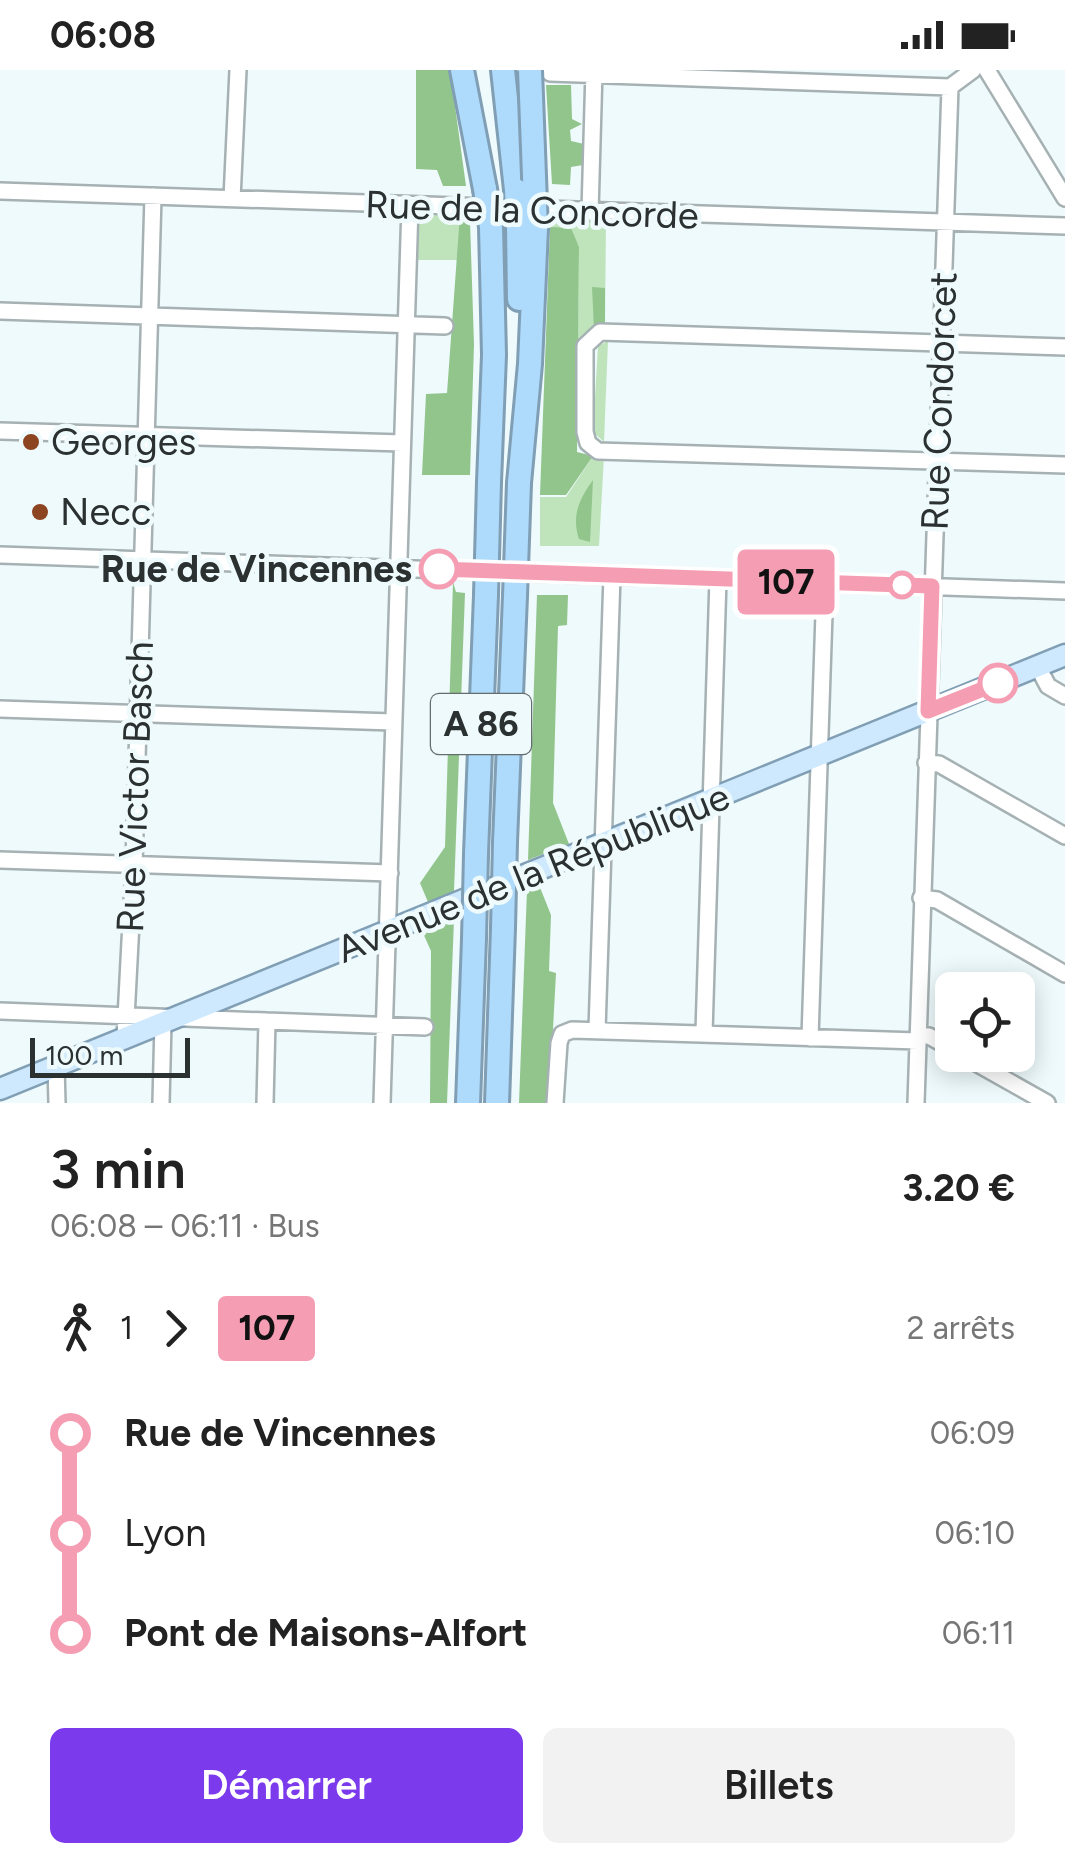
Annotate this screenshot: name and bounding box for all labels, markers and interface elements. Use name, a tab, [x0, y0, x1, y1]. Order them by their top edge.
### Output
text: 06:08	[50, 12, 156, 58]
street label: Rue de la Concorde	[364, 181, 700, 239]
street label: Rue Condorcet	[912, 271, 966, 531]
place label: Georges	[51, 419, 196, 465]
marker: Georges	[20, 431, 42, 453]
place label: Necc	[60, 489, 151, 535]
marker: Necc	[29, 501, 51, 523]
place label: Rue de Vincennes	[100, 546, 412, 592]
marker: Rue de Vincennes	[420, 550, 458, 588]
line badge: 107	[728, 550, 844, 614]
text: 107	[758, 561, 814, 603]
unlabelled marker	[889, 572, 915, 598]
street label: Rue Victor Basch	[107, 641, 163, 933]
unlabelled marker	[979, 664, 1017, 702]
road number: A 86	[431, 694, 531, 754]
street label: Avenue de la République	[330, 773, 736, 973]
map controls	[935, 972, 1035, 1072]
button: locate	[935, 972, 1035, 1072]
scale bar	[30, 1033, 190, 1078]
text: 100 m	[45, 1038, 123, 1072]
text: 3 min	[50, 1136, 186, 1202]
text: 3.20 €	[902, 1165, 1015, 1211]
text: 06:08 – 06:11 · Bus	[50, 1207, 320, 1245]
icon: walk	[50, 1301, 105, 1356]
icon: forward	[148, 1301, 203, 1356]
text: 107	[238, 1307, 295, 1349]
text: 1	[120, 1309, 133, 1347]
text: 2 arrêts	[907, 1309, 1015, 1347]
text: Rue de Vincennes	[124, 1410, 436, 1456]
text: 06:09	[930, 1414, 1015, 1452]
text: Lyon	[124, 1510, 206, 1556]
text: 06:10	[935, 1514, 1015, 1552]
text: Pont de Maisons-Alfort	[124, 1610, 527, 1656]
text: 06:11	[942, 1614, 1015, 1652]
button: Démarrer	[50, 1728, 523, 1843]
button: Billets	[543, 1728, 1015, 1843]

